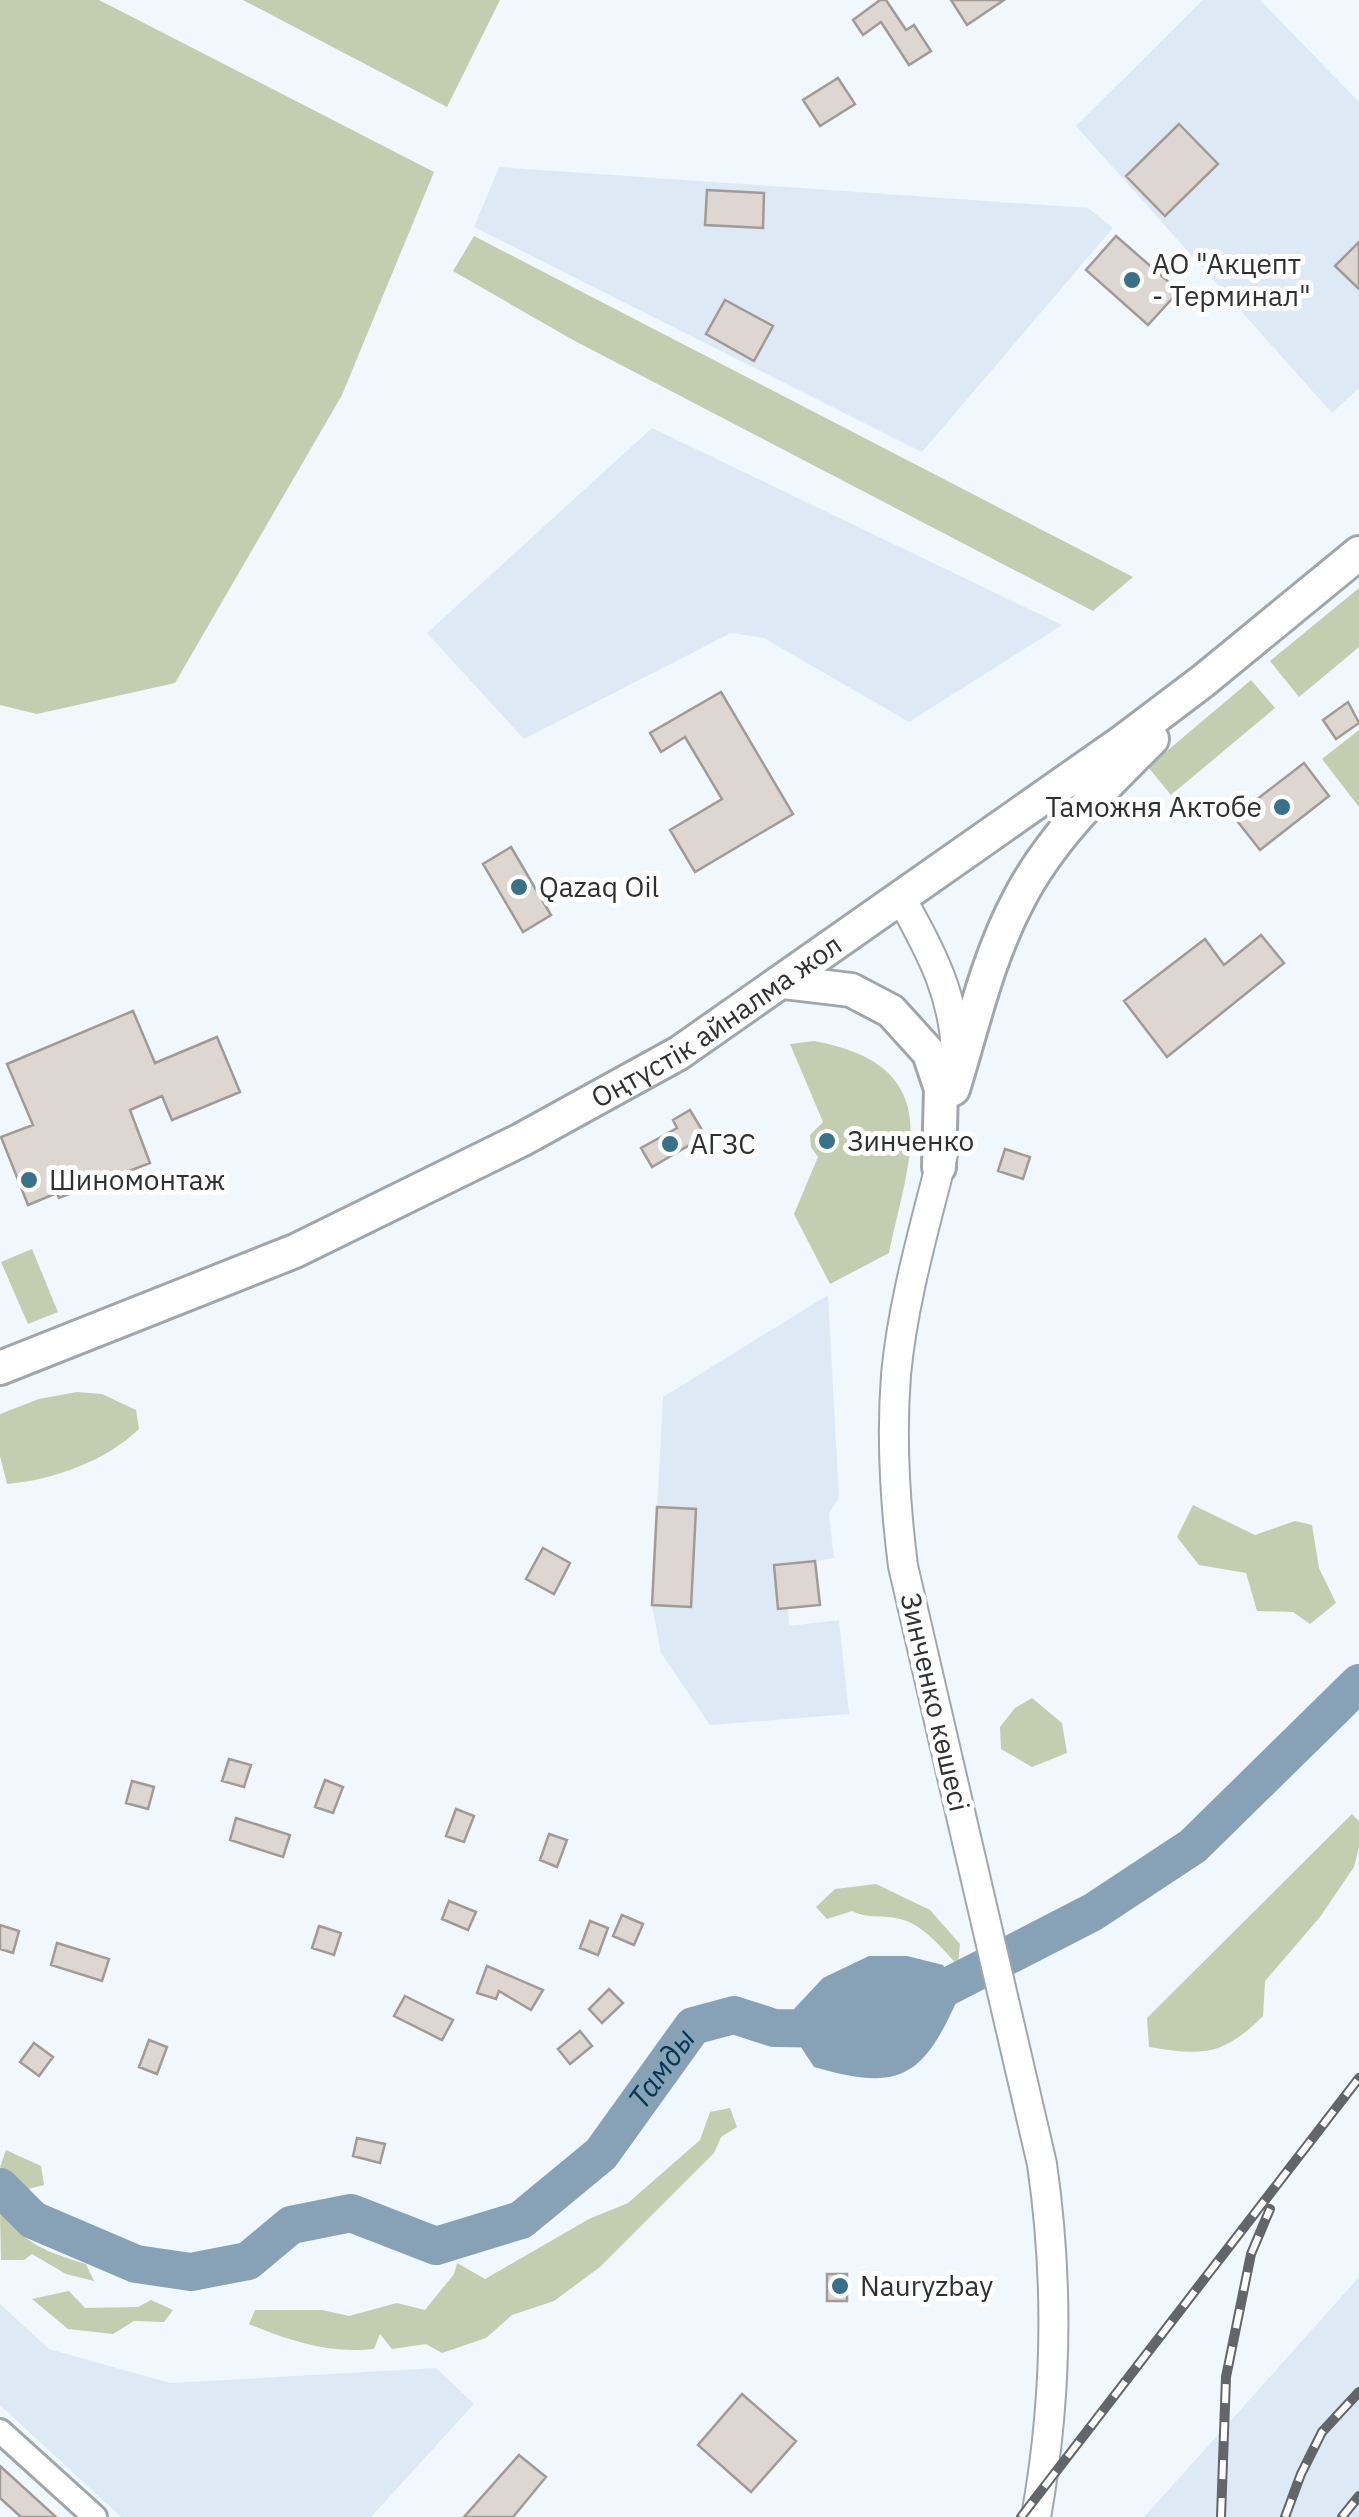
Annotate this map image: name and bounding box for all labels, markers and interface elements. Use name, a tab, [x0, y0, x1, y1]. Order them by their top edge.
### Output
place label: АО "Акцепт - Терминал"	[1152, 245, 1311, 314]
marker: АО "Акцепт - Терминал"	[1121, 269, 1143, 291]
place label: Таможня Актобе	[1045, 788, 1262, 825]
marker: Таможня Актобе	[1271, 796, 1293, 818]
place label: Qazaq Oil	[539, 868, 659, 905]
marker: Qazaq Oil	[508, 876, 530, 898]
street label: Оңтүстік айналма жол	[584, 926, 849, 1116]
place label: Зинченко	[847, 1122, 974, 1159]
place label: АГЗС	[690, 1125, 756, 1162]
marker: Зинченко	[816, 1130, 838, 1152]
marker: АГЗС	[659, 1133, 681, 1155]
place label: Шиномонтаж	[49, 1161, 225, 1198]
marker: Шиномонтаж	[18, 1169, 40, 1191]
street label: Зинченко көшесі	[892, 1589, 979, 1815]
water label: Тамды	[619, 2020, 703, 2116]
place label: Nauryzbay	[860, 2267, 993, 2304]
marker: Nauryzbay	[829, 2275, 851, 2297]

